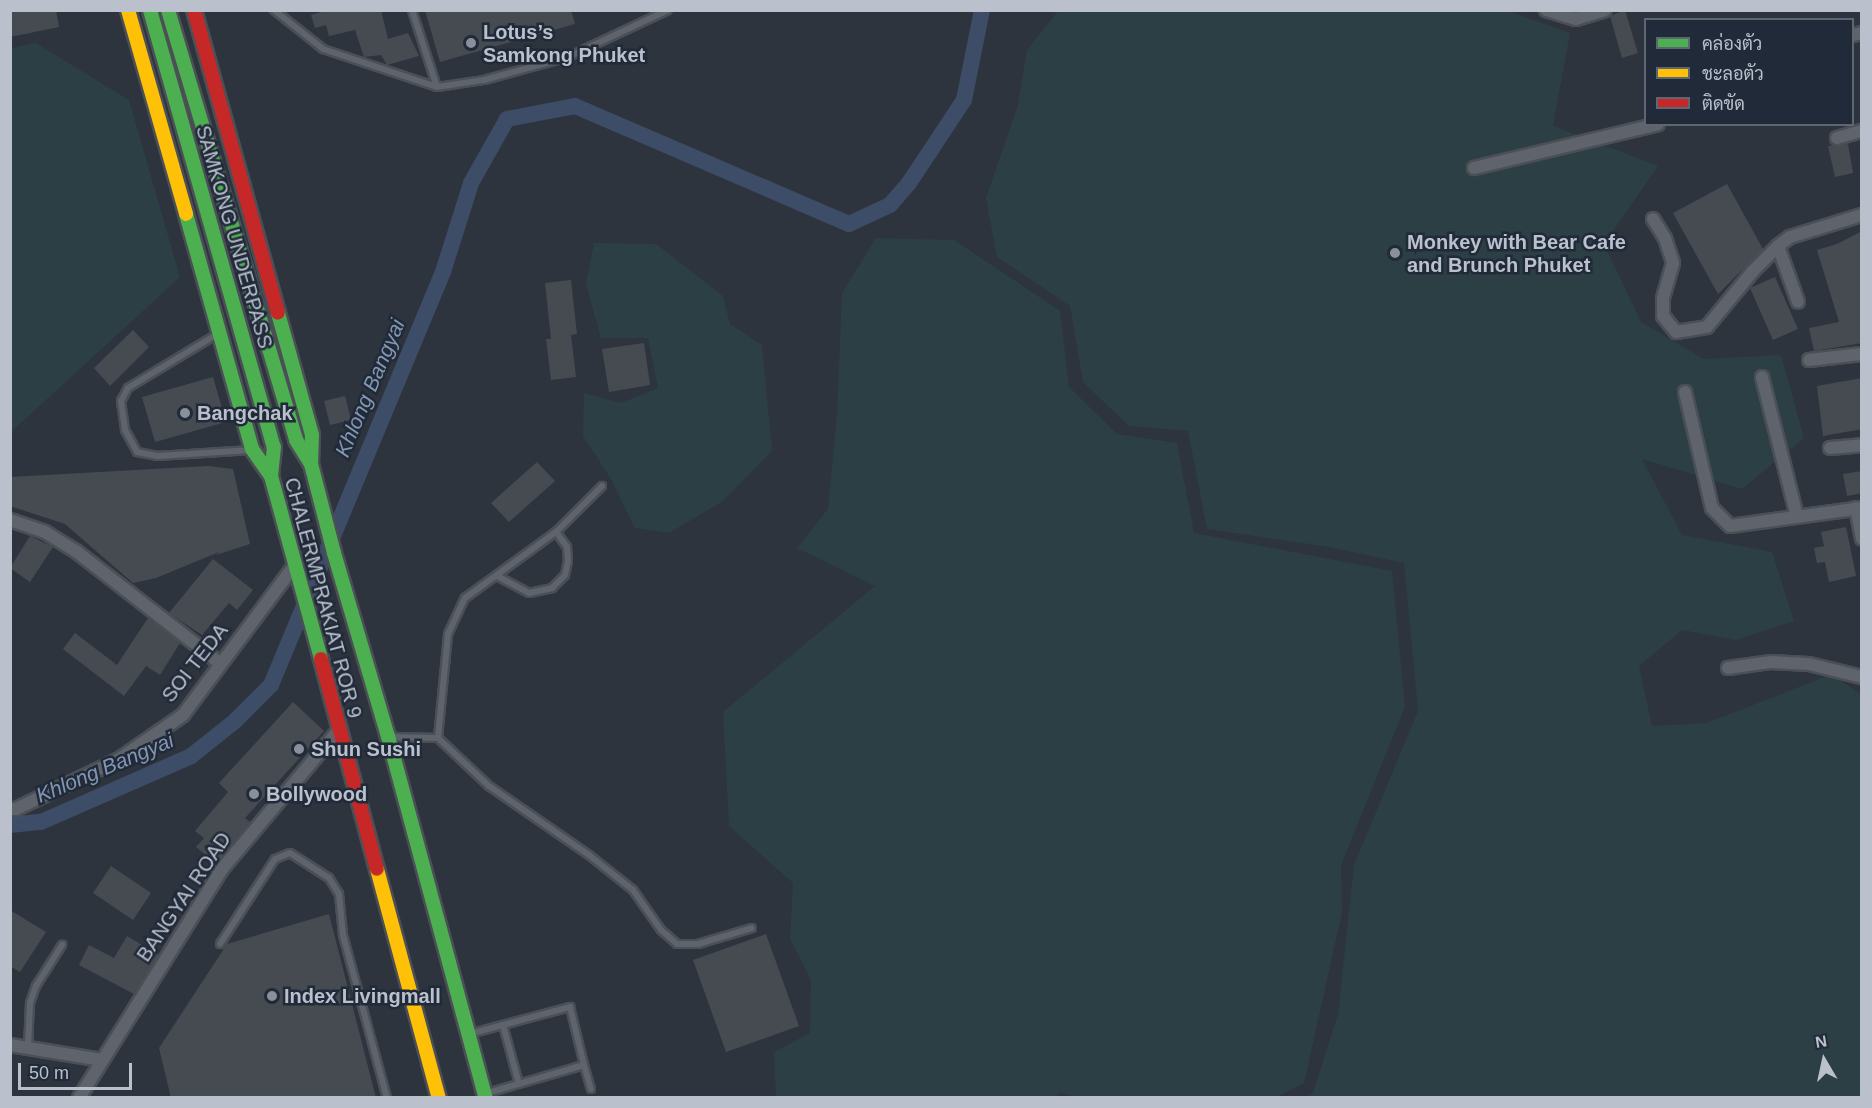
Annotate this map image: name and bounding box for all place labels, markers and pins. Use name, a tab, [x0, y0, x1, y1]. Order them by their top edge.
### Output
place label: Lotus’s Samkong Phuket	[483, 20, 645, 67]
marker: Lotus’s Samkong Phuket	[464, 36, 478, 50]
place label: Monkey with Bear Cafe and Brunch Phuket	[1407, 230, 1626, 277]
marker: Monkey with Bear Cafe and Brunch Phuket	[1388, 246, 1402, 260]
place label: Bangchak	[197, 401, 293, 425]
marker: Bangchak	[178, 406, 192, 420]
place label: Shun Sushi	[311, 737, 421, 761]
marker: Shun Sushi	[292, 742, 306, 756]
place label: Bollywood	[266, 782, 367, 806]
marker: Bollywood	[247, 787, 261, 801]
place label: Index Livingmall	[284, 984, 441, 1008]
marker: Index Livingmall	[265, 989, 279, 1003]

